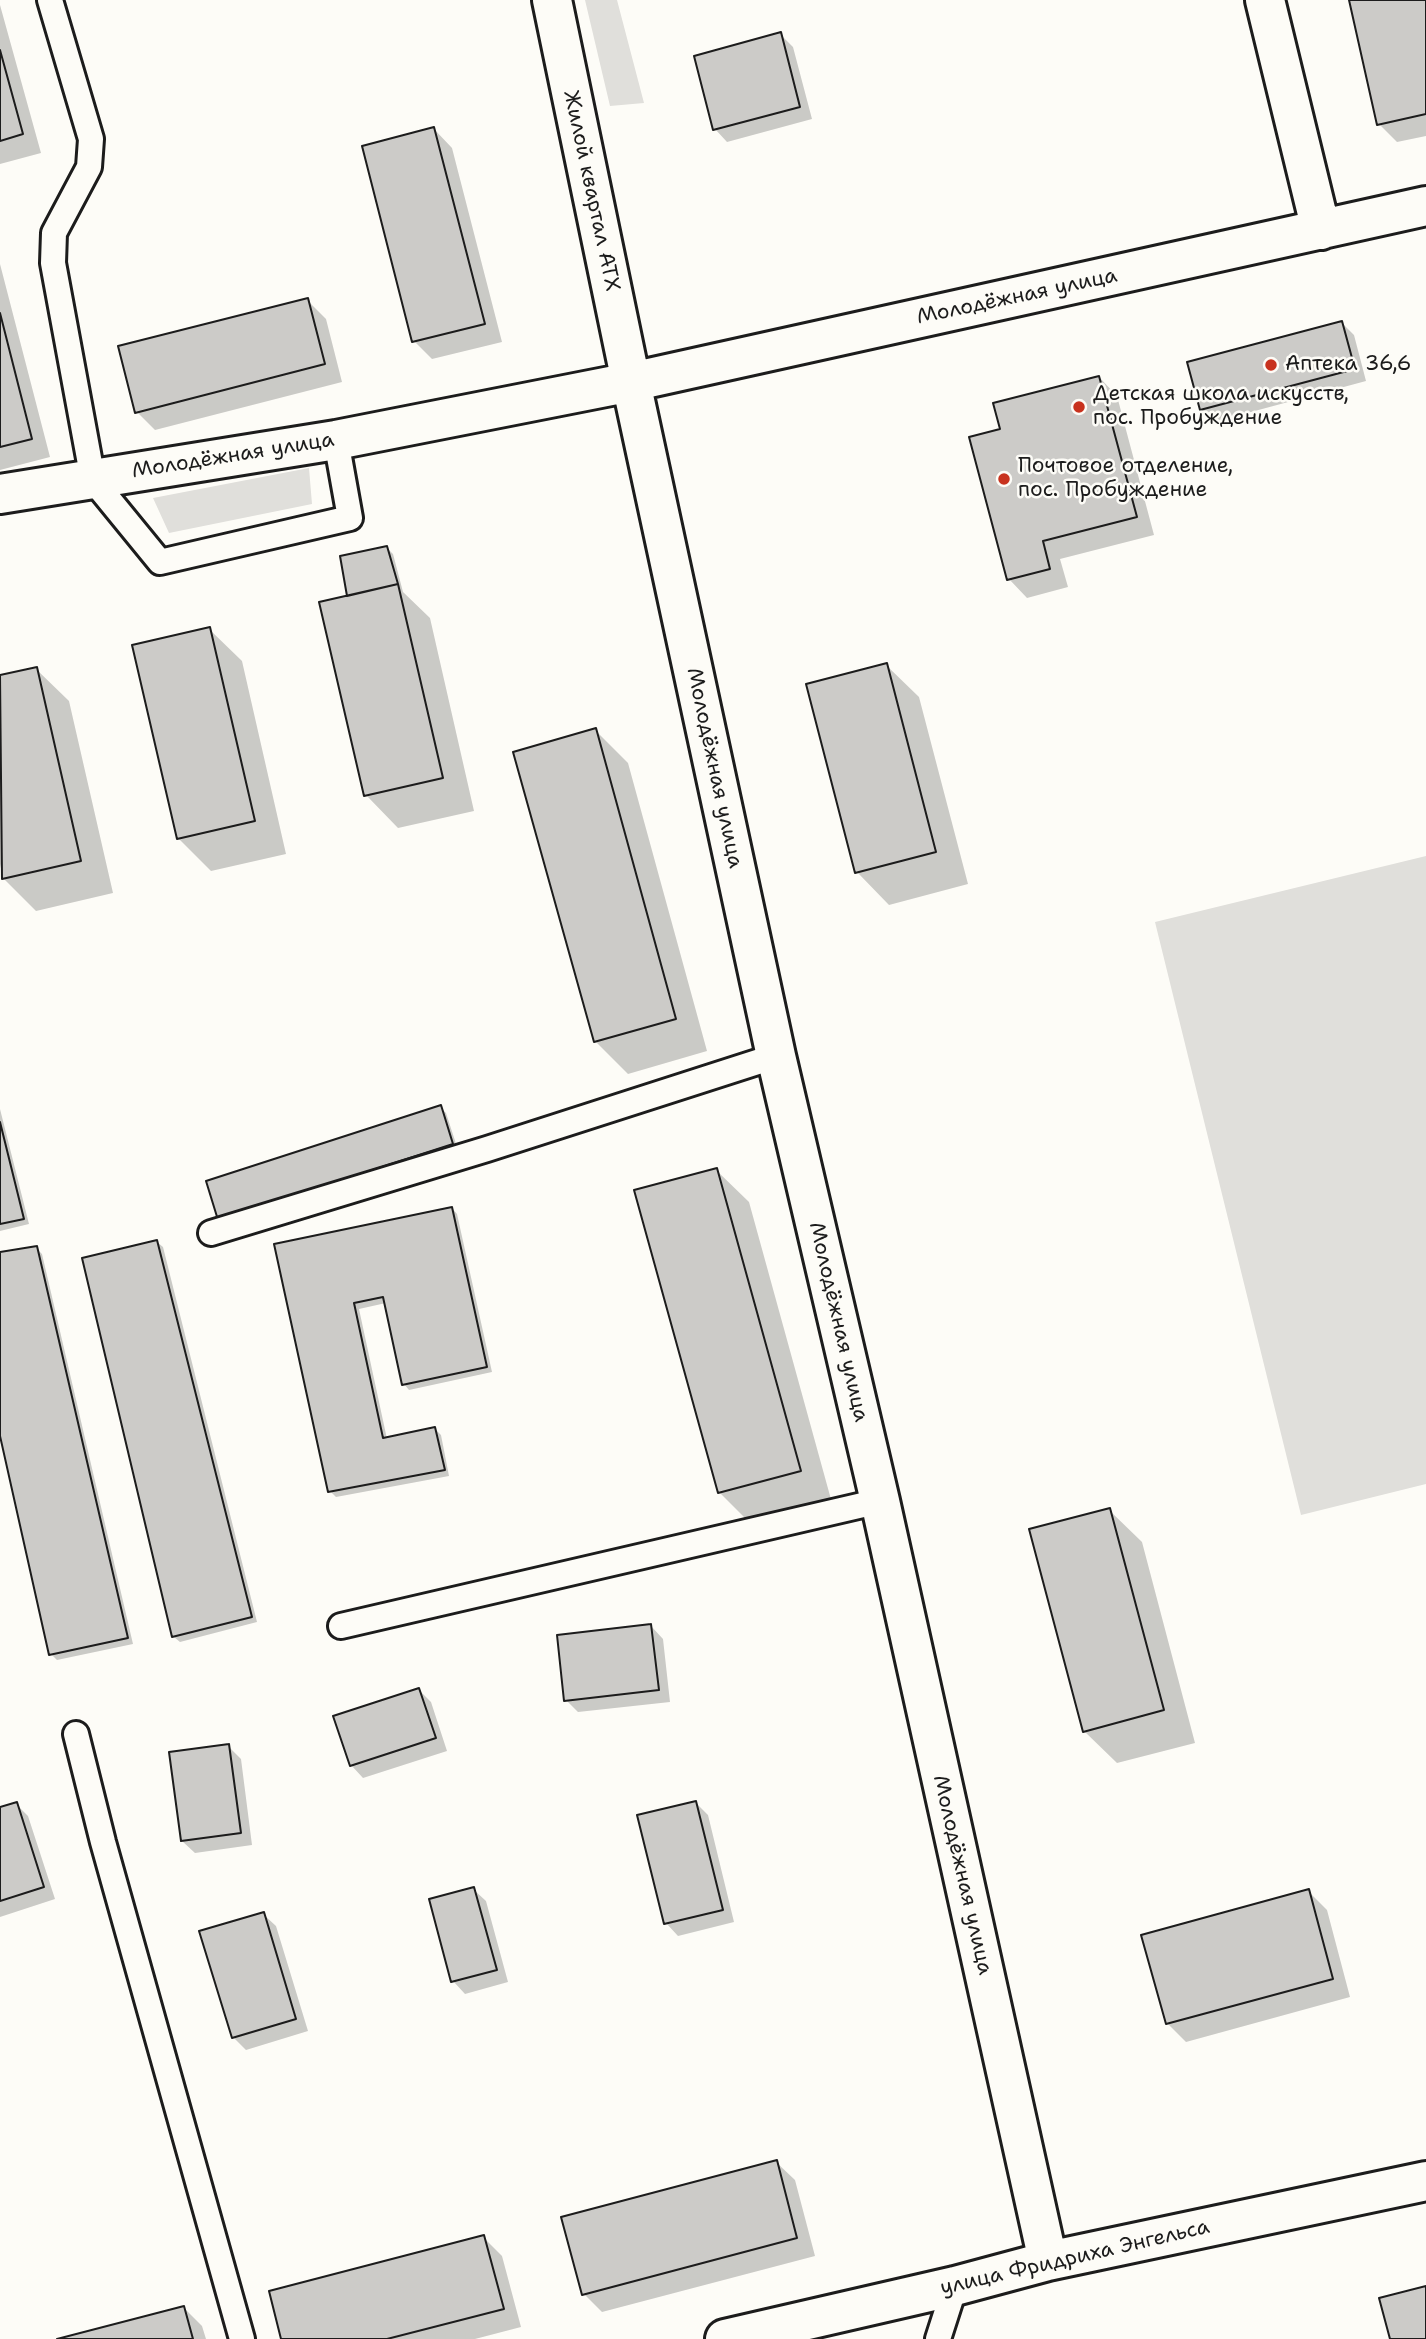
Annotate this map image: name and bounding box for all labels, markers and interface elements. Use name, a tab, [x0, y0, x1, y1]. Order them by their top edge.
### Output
street label: Жилой квартал АТХ	[557, 88, 625, 294]
street label: Молодёжная улица	[914, 263, 1120, 331]
place label: Аптека 36,6	[1285, 352, 1411, 378]
marker: Аптека 36,6	[1263, 357, 1279, 373]
place label: Детская школа искусств, пос. Пробуждение	[1093, 382, 1349, 432]
marker: Детская школа искусств, пос. Пробуждение	[1071, 399, 1087, 415]
street label: Молодёжная улица	[130, 428, 336, 484]
place label: Почтовое отделение, пос. Пробуждение	[1018, 454, 1233, 504]
marker: Почтовое отделение, пос. Пробуждение	[996, 471, 1012, 487]
street label: Молодёжная улица	[680, 665, 748, 871]
street label: Молодёжная улица	[803, 1220, 873, 1424]
street label: Молодёжная улица	[927, 1773, 997, 1977]
street label: улица Фридриха Энгельса	[938, 2215, 1212, 2301]

